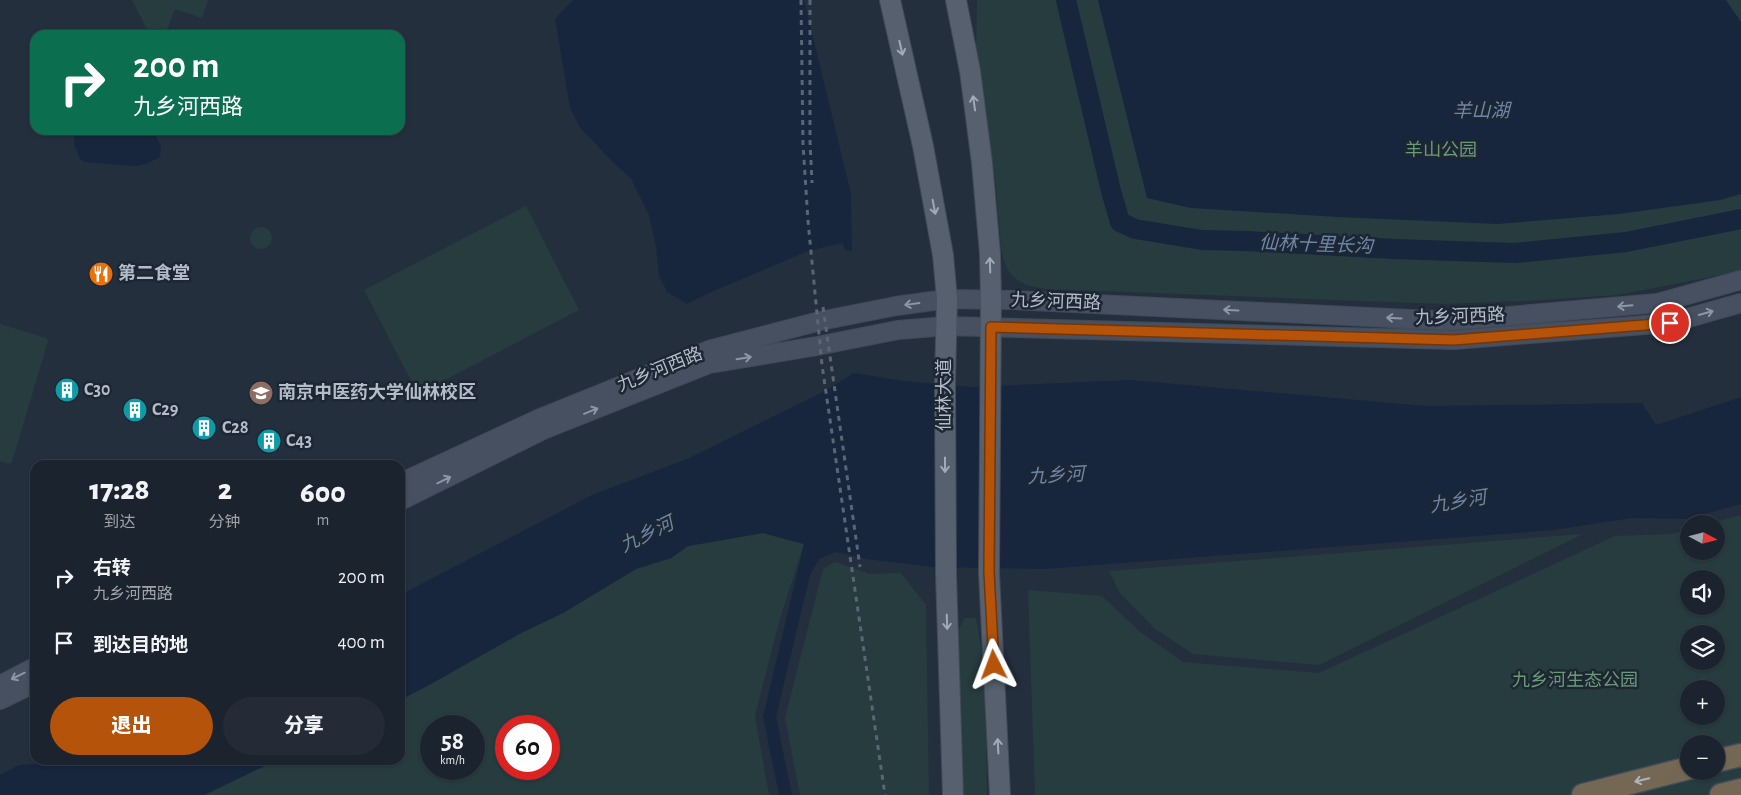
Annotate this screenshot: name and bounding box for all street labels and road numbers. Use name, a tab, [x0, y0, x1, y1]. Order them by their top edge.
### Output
street label: 九乡河西路	[1011, 289, 1101, 313]
street label: 九乡河西路	[1415, 304, 1505, 328]
street label: 九乡河西路	[614, 343, 705, 395]
street label: 仙林大道	[934, 359, 954, 431]

